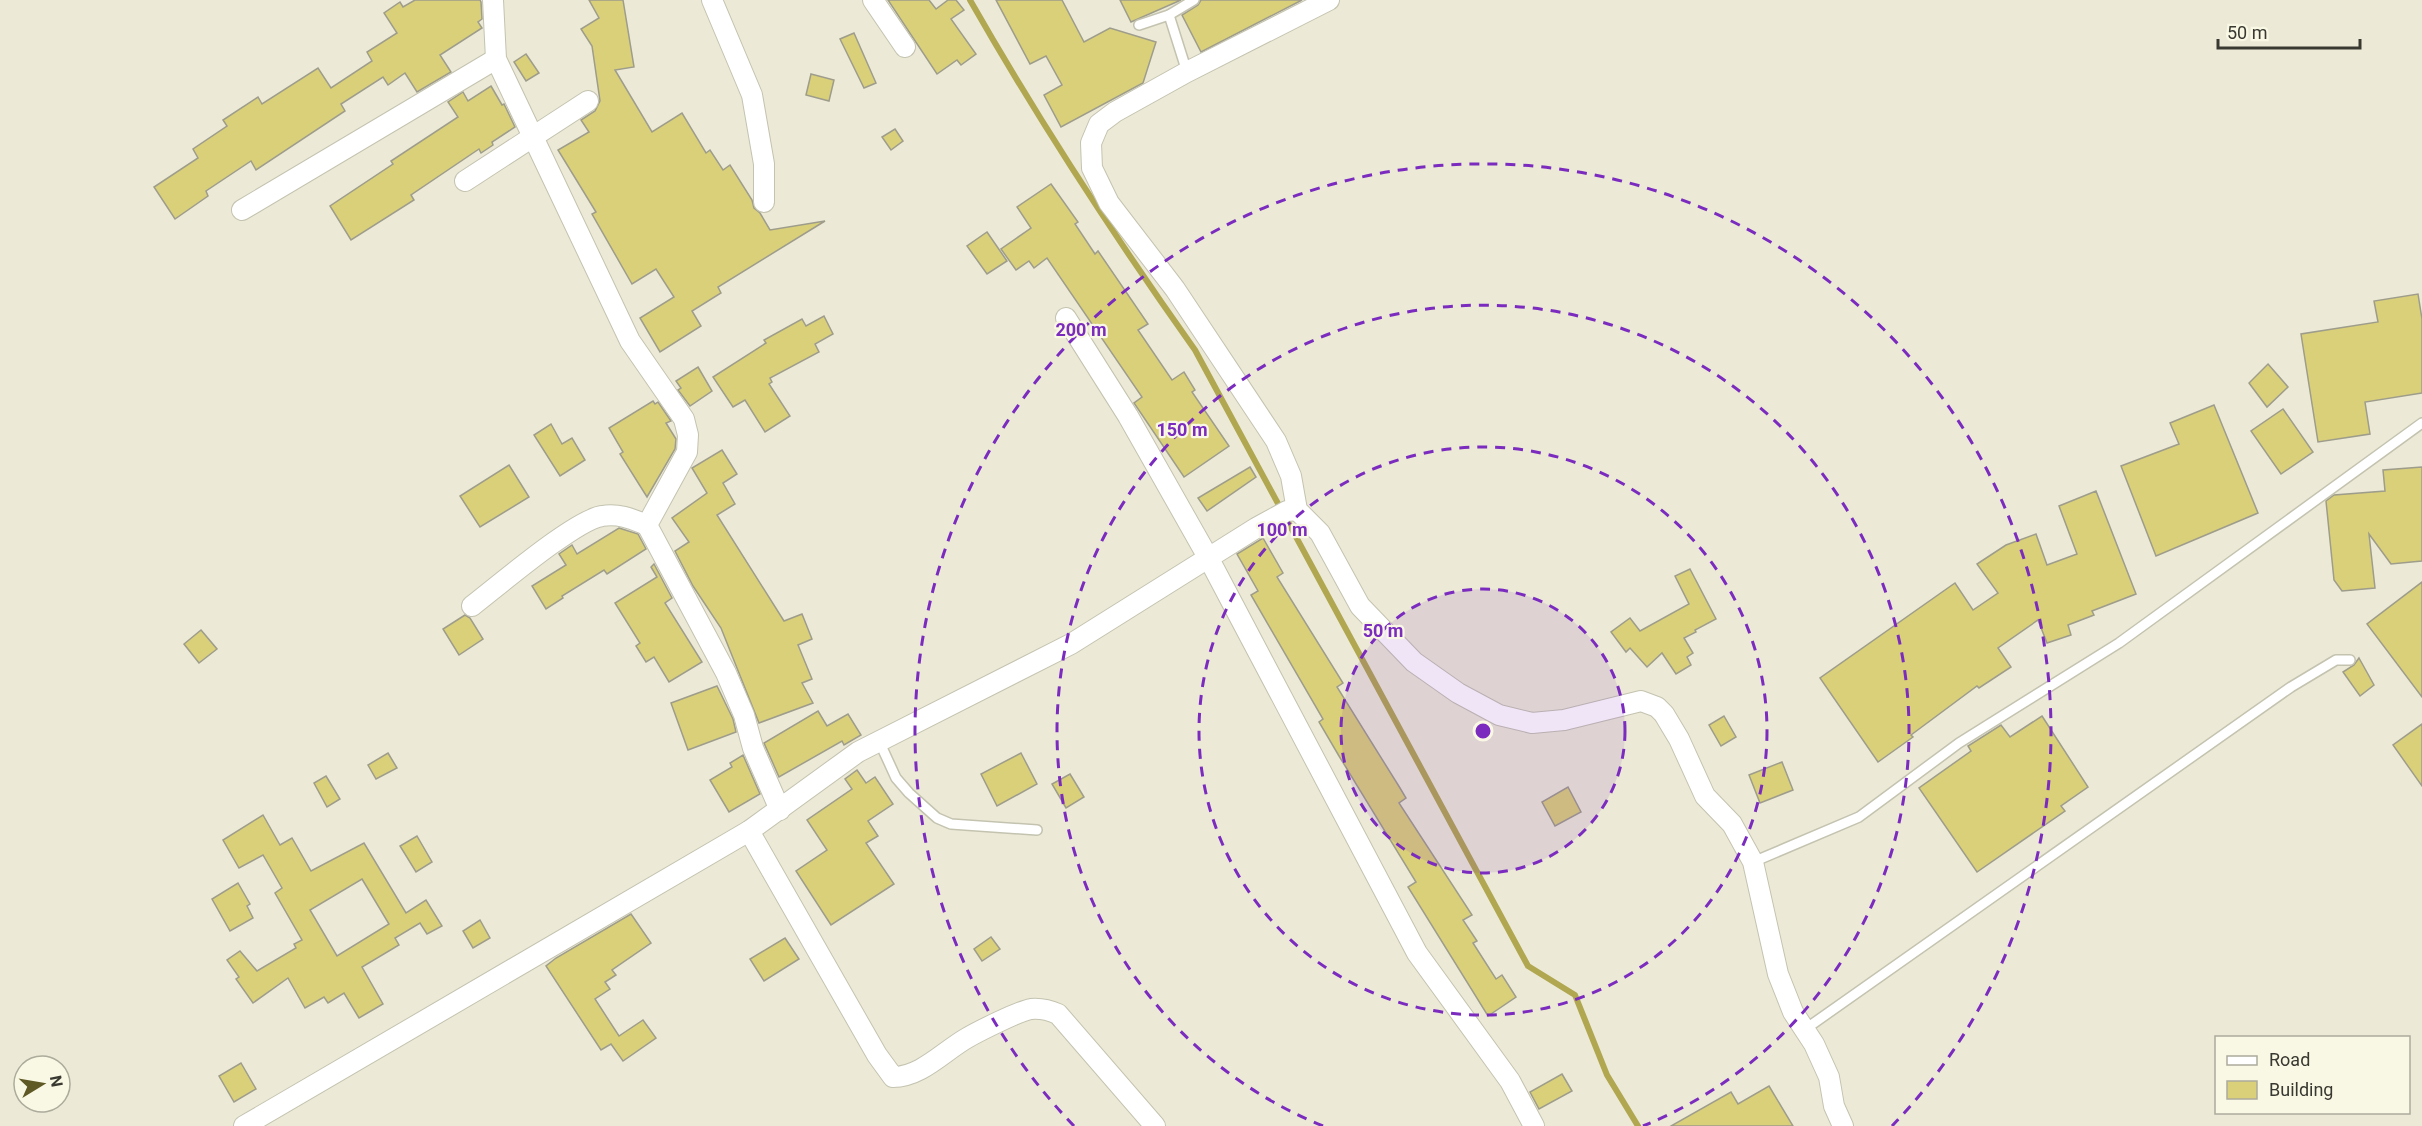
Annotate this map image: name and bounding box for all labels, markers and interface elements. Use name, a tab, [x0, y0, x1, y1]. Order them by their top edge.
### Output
scale bar	[2218, 12, 2360, 50]
text: 50 m	[2227, 22, 2267, 43]
text: 200 m	[1055, 319, 1107, 340]
text: 150 m	[1156, 419, 1208, 440]
text: 100 m	[1256, 519, 1308, 540]
text: 50 m	[1363, 620, 1403, 641]
centre of rings	[1473, 721, 1493, 741]
legend	[2215, 1036, 2410, 1114]
text: Road	[2269, 1049, 2310, 1070]
north arrow	[12, 1054, 72, 1114]
text: N	[46, 1074, 67, 1089]
text: Building	[2269, 1079, 2333, 1100]

